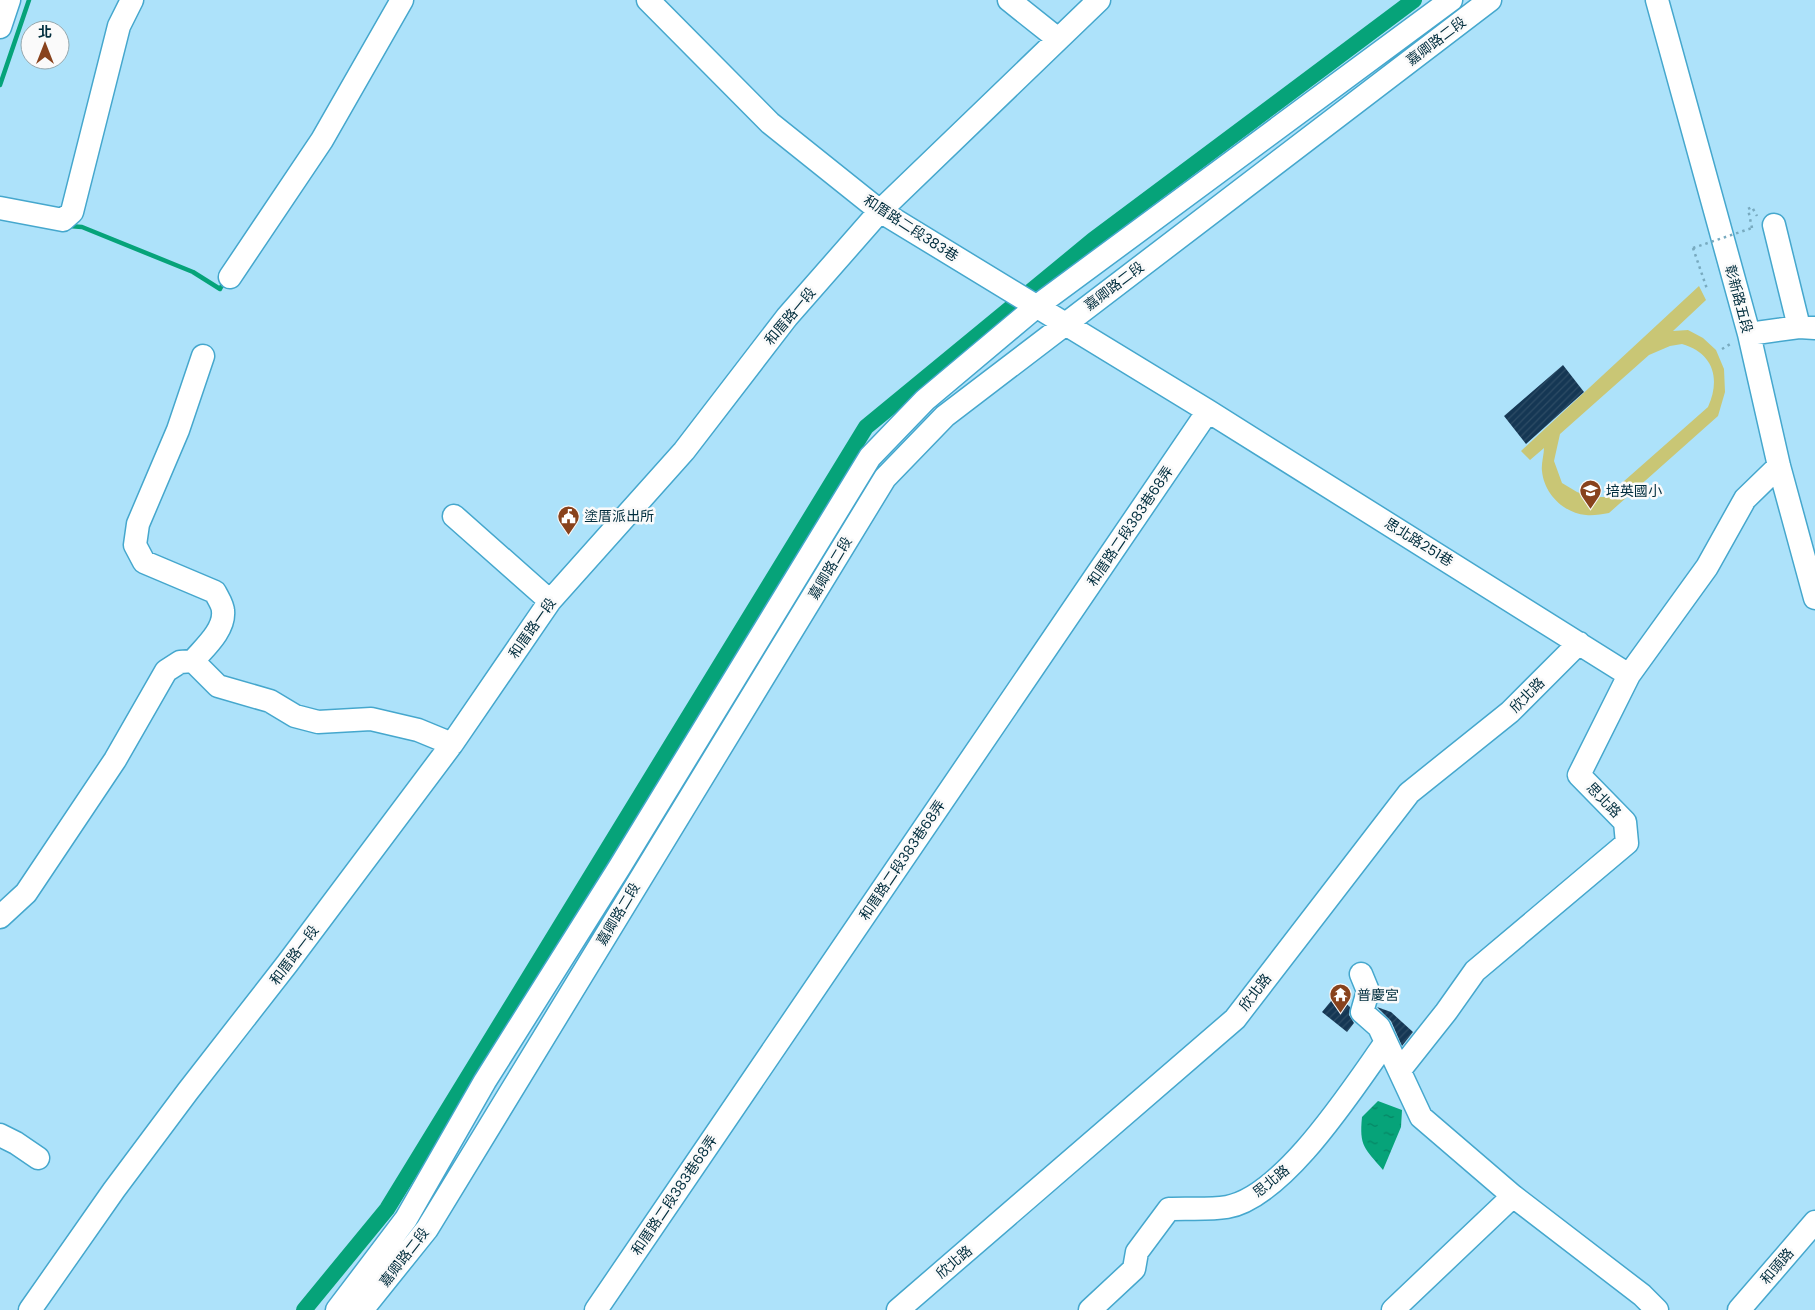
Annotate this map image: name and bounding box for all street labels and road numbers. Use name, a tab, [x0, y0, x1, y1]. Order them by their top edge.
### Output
street label: 嘉卿路二段	[1402, 12, 1470, 70]
street label: 和厝路二段383巷	[860, 190, 962, 266]
street label: 嘉卿路二段	[1080, 257, 1148, 315]
street label: 彰新路五段	[1720, 263, 1758, 335]
street label: 和厝路一段	[760, 283, 820, 349]
street label: 和厝路二段383巷68弄	[1082, 462, 1178, 590]
street label: 思北路251巷	[1381, 513, 1457, 571]
street label: 嘉卿路二段	[803, 533, 857, 603]
street label: 和厝路一段	[504, 594, 560, 662]
street label: 欣北路	[1505, 673, 1549, 717]
street label: 思北路	[1582, 778, 1626, 822]
street label: 和厝路二段383巷68弄	[854, 796, 950, 924]
street label: 嘉卿路二段	[591, 879, 645, 949]
street label: 和厝路一段	[265, 921, 323, 989]
street label: 欣北路	[1234, 969, 1276, 1015]
street label: 和厝路二段383巷68弄	[626, 1131, 722, 1259]
street label: 思北路	[1248, 1160, 1294, 1202]
street label: 嘉卿路二段	[375, 1223, 433, 1291]
street label: 欣北路	[931, 1241, 977, 1283]
street label: 和頭路	[1756, 1244, 1798, 1288]

